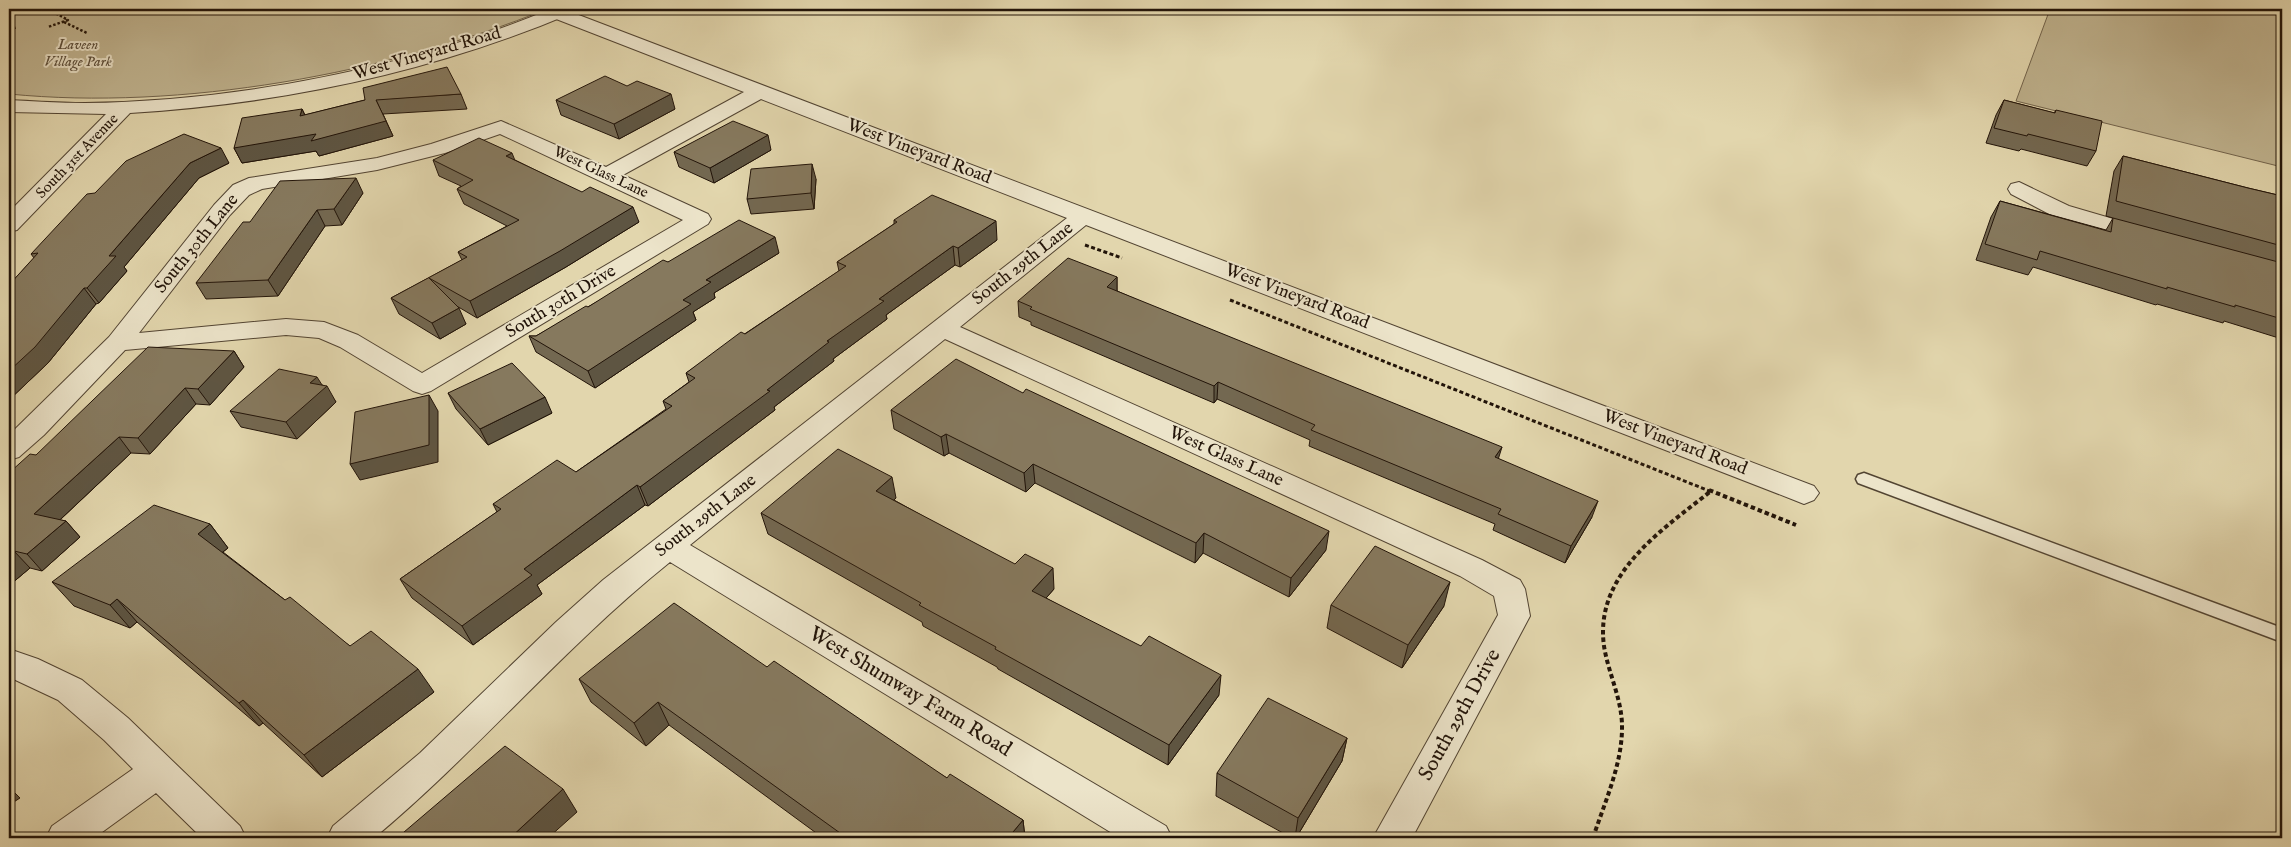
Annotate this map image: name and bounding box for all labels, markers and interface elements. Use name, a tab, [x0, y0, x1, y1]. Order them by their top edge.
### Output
street label: West Vineyard Road	[350, 22, 504, 86]
park label: Laveen Village Park	[44, 35, 112, 72]
street label: South 31st Avenue	[32, 110, 122, 202]
street label: West Vineyard Road	[844, 114, 995, 190]
street label: West Glass Lane	[551, 142, 652, 202]
street label: South 30th Lane	[150, 190, 244, 298]
street label: South 29th Lane	[968, 217, 1078, 311]
street label: West Vineyard Road	[1222, 259, 1373, 335]
street label: South 30th Drive	[501, 260, 621, 344]
street label: West Vineyard Road	[1600, 405, 1751, 481]
street label: West Glass Lane	[1165, 421, 1287, 493]
street label: South 29th Lane	[651, 469, 761, 563]
street label: West Shumway Farm Road	[804, 621, 1017, 764]
street label: South 29th Drive	[1413, 644, 1508, 786]

